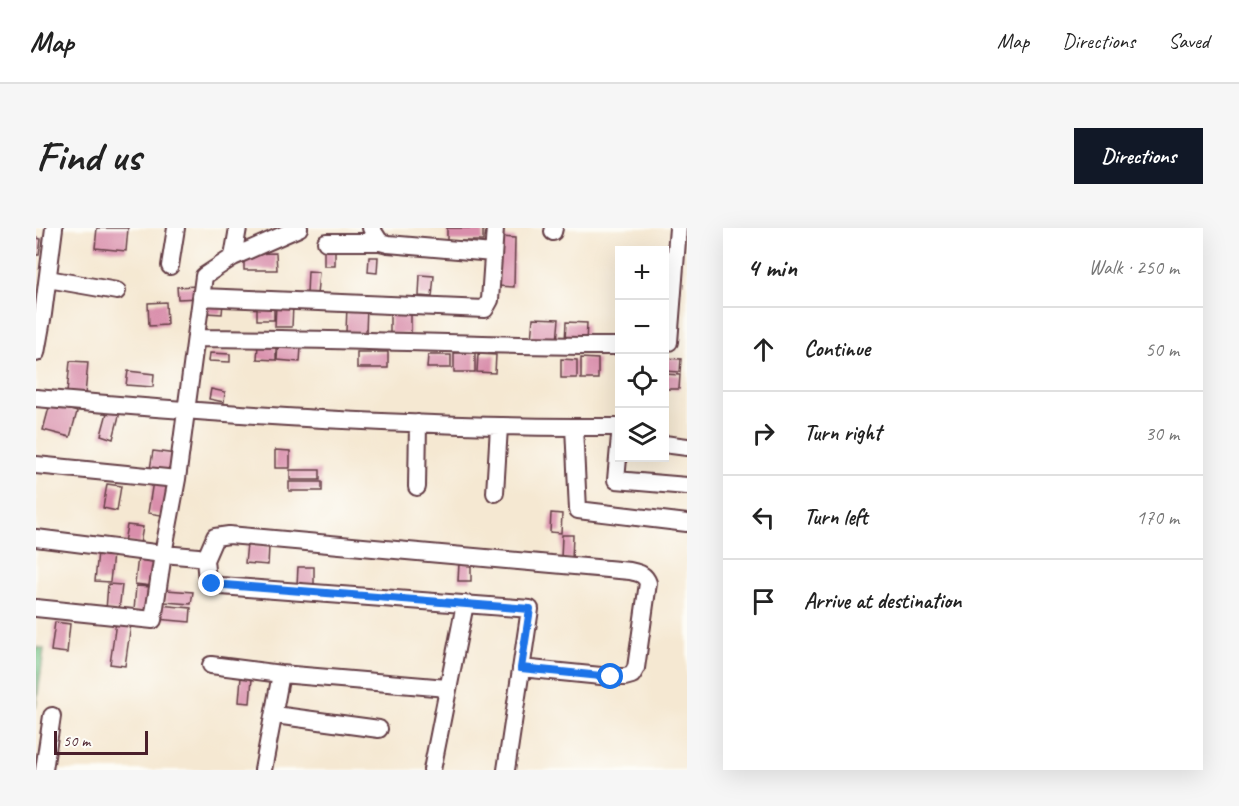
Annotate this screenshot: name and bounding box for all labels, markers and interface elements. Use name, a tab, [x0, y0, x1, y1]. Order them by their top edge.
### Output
text: Map	[30, 24, 73, 59]
text: Map	[997, 28, 1029, 54]
text: Directions	[1062, 28, 1135, 54]
text: Saved	[1168, 28, 1209, 54]
button: Directions	[1074, 128, 1203, 184]
text: Find us	[36, 130, 141, 183]
map controls	[615, 246, 669, 462]
button: +	[615, 246, 669, 300]
text: 4 min	[747, 251, 797, 284]
text: Walk · 250 m	[1089, 255, 1179, 280]
button: −	[615, 300, 669, 354]
icon: ahead	[747, 333, 780, 366]
text: Continue	[804, 335, 870, 363]
text: 50 m	[1145, 337, 1179, 362]
button: locate	[615, 354, 669, 408]
button: layers	[615, 408, 669, 462]
icon: right	[747, 417, 780, 450]
text: Turn right	[804, 419, 881, 447]
text: 30 m	[1145, 421, 1179, 446]
icon: left	[747, 501, 780, 534]
text: Turn left	[804, 503, 868, 531]
text: 170 m	[1136, 505, 1179, 530]
route end	[198, 570, 224, 596]
icon: arrive	[747, 585, 780, 618]
text: Arrive at destination	[804, 587, 961, 615]
route start	[597, 663, 623, 689]
scale bar	[54, 728, 148, 756]
text: 50 m	[63, 731, 90, 751]

